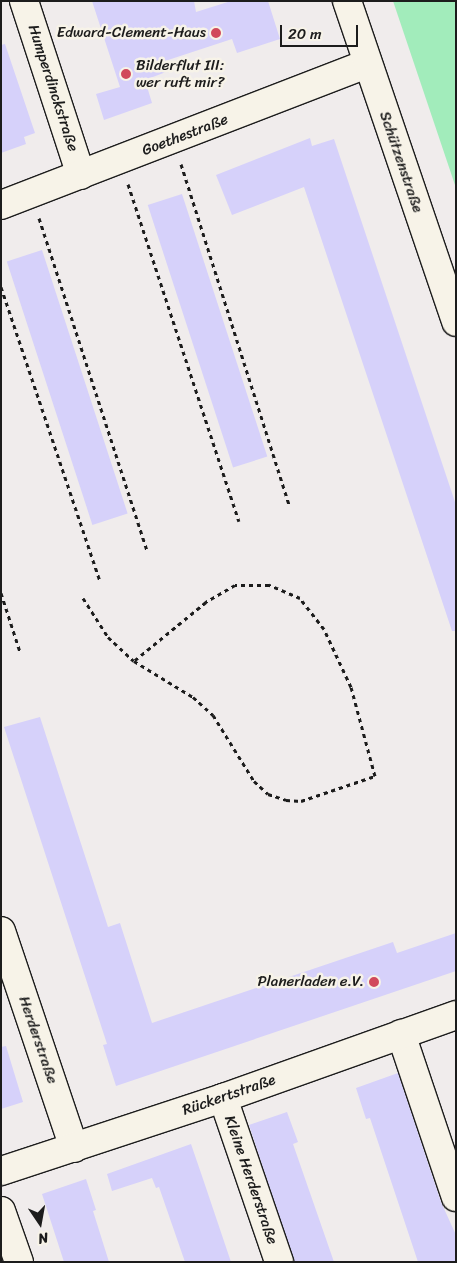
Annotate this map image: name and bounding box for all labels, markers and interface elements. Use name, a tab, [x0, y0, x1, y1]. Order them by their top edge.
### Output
scale bar	[282, 15, 360, 47]
text: 20 m	[288, 21, 322, 47]
street label: Humperdinckstraße	[24, 22, 82, 154]
place label: Edward-Clement-Haus	[57, 24, 206, 42]
marker: Edward-Clement-Haus	[210, 27, 222, 39]
place label: Bilderflut III: wer ruft mir?	[136, 56, 224, 91]
marker: Bilderflut III: wer ruft mir?	[120, 68, 132, 80]
street label: Schützenstraße	[375, 109, 427, 215]
street label: Goethestraße	[139, 110, 231, 160]
place label: Planerladen e.V.	[258, 973, 364, 991]
marker: Planerladen e.V.	[368, 976, 380, 988]
street label: Herderstraße	[15, 994, 61, 1086]
street label: Rückertstraße	[180, 1071, 278, 1119]
street label: Kleine Herderstraße	[220, 1113, 282, 1247]
north arrow	[15, 1198, 65, 1248]
text: N	[36, 1225, 51, 1251]

